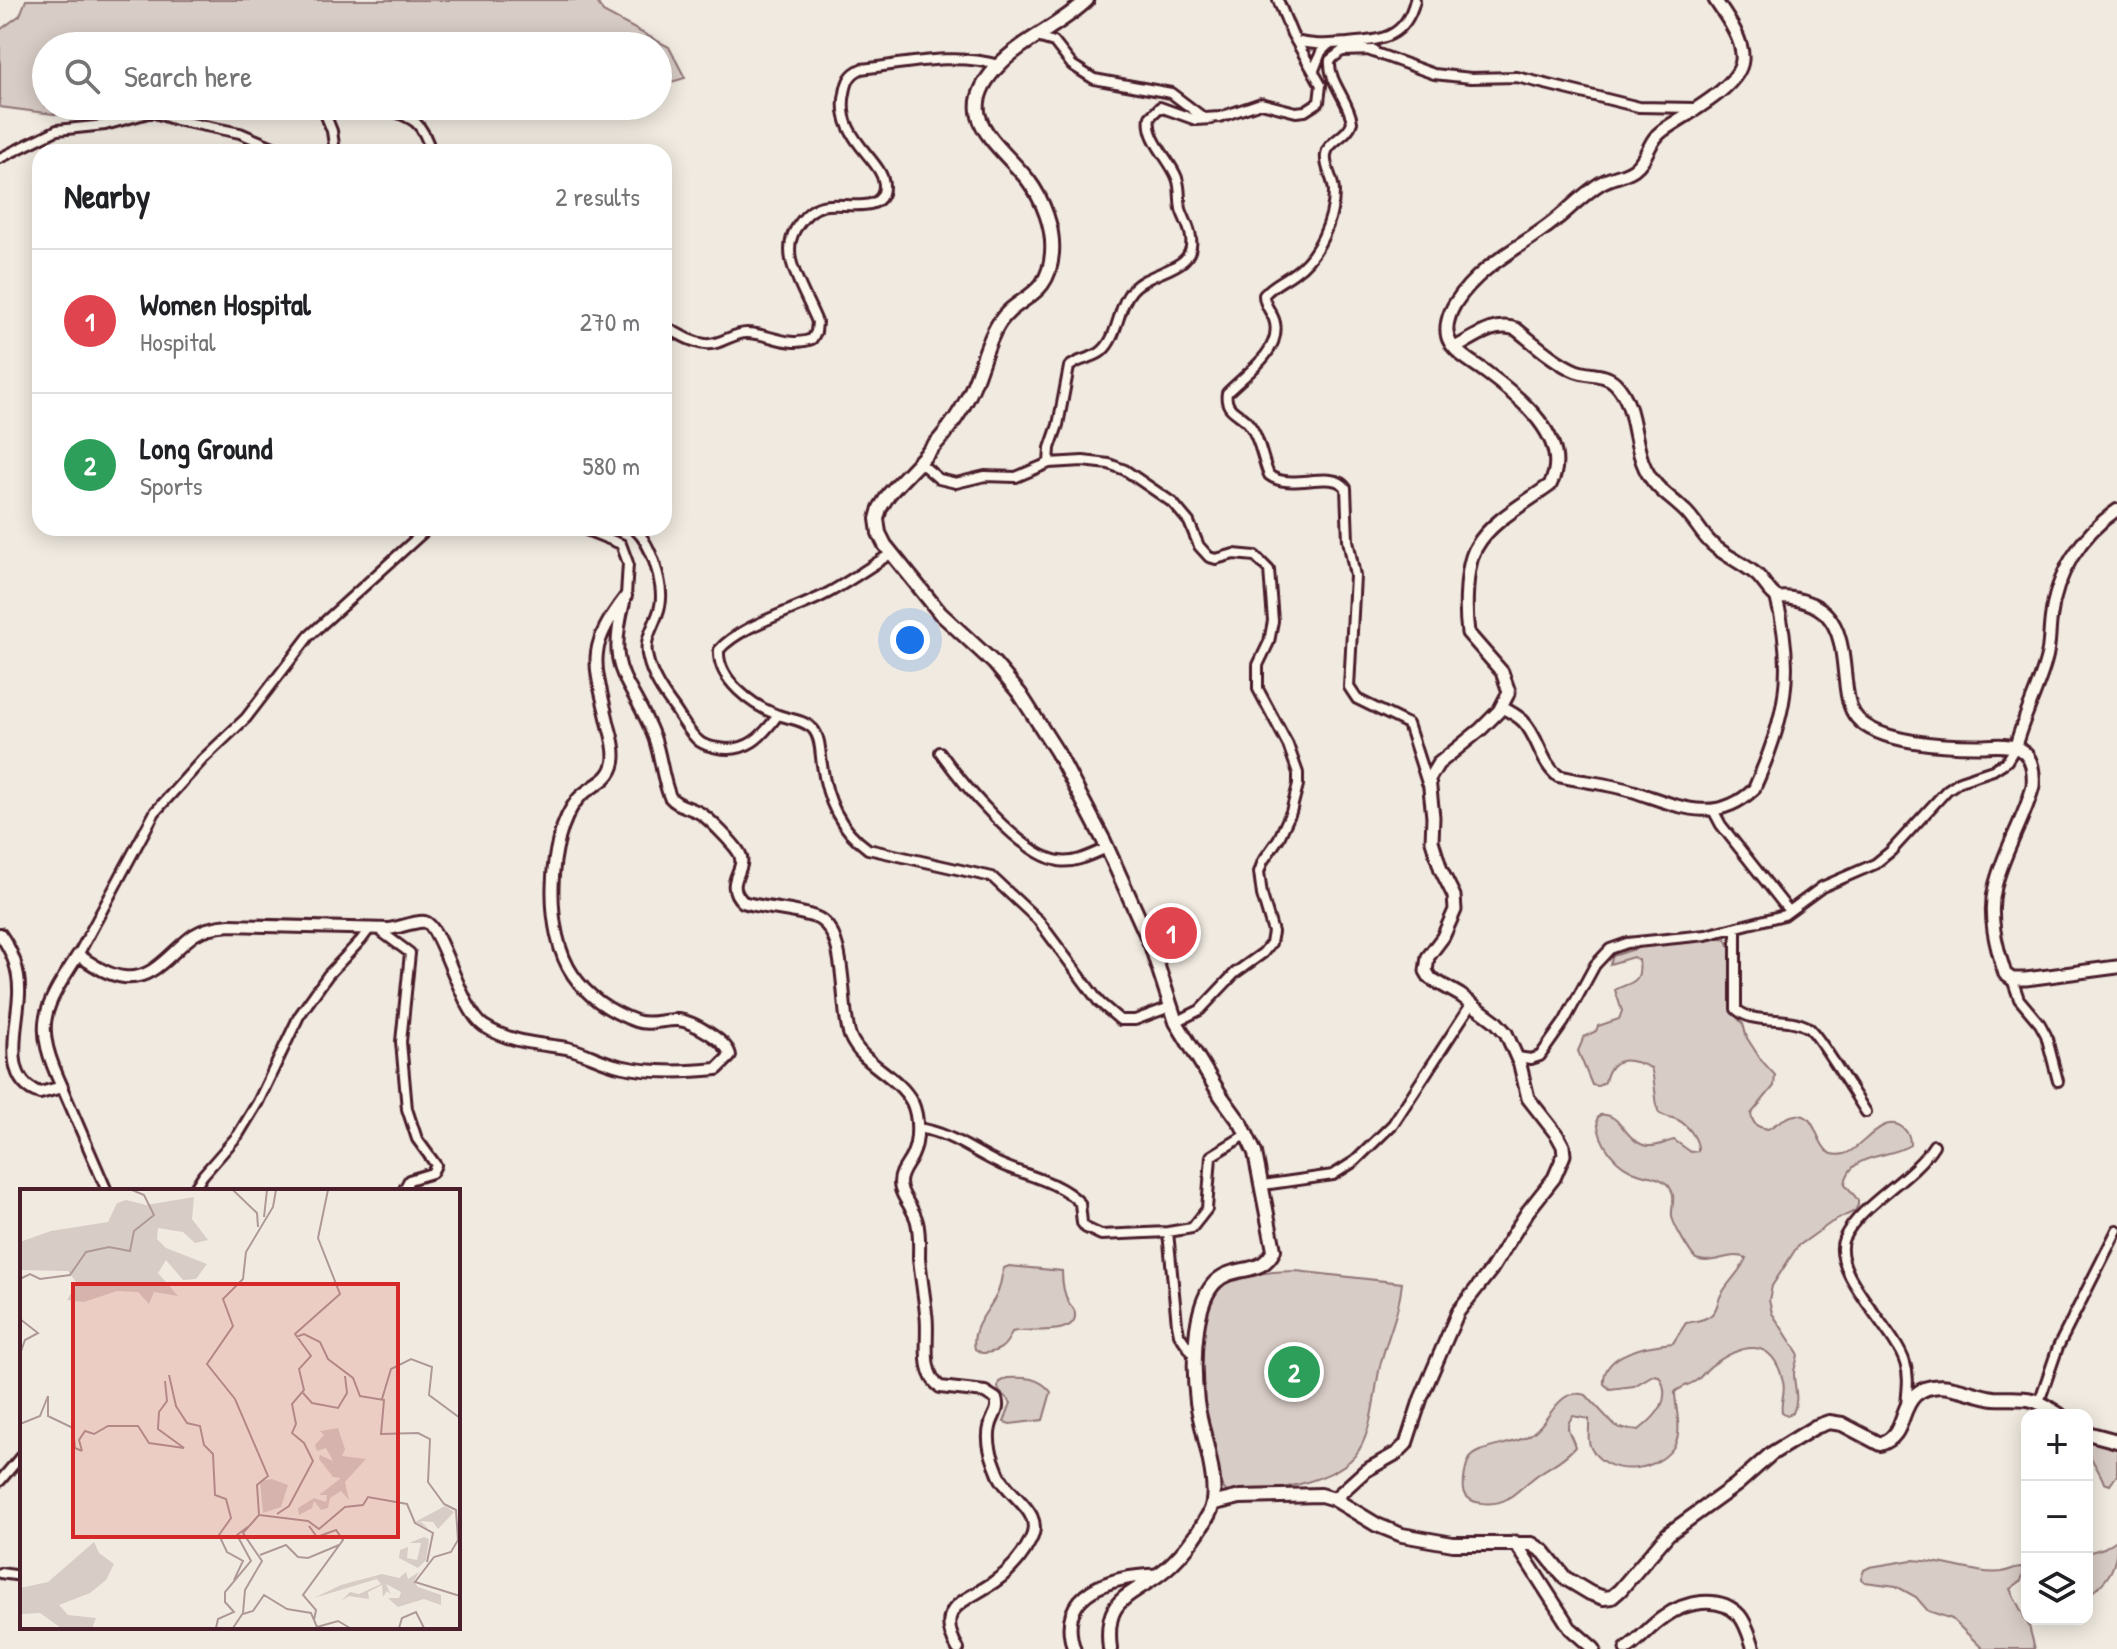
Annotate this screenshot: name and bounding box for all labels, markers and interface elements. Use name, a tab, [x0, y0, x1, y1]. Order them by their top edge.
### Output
search box	[32, 32, 672, 120]
icon: search	[60, 54, 104, 98]
text: Search here	[124, 56, 252, 96]
text: Nearby	[64, 173, 150, 219]
text: 2 results	[555, 179, 640, 214]
text: Women Hospital	[140, 284, 311, 324]
text: 1	[85, 304, 95, 339]
text: 270 m	[580, 304, 640, 339]
text: Hospital	[140, 324, 216, 359]
text: Long Ground	[140, 428, 272, 468]
text: 2	[84, 448, 96, 483]
text: 580 m	[582, 448, 640, 483]
text: Sports	[140, 468, 203, 503]
your location	[890, 620, 930, 660]
pin: 1	[1145, 903, 1197, 963]
inset map	[20, 1189, 460, 1629]
pin: 2	[1268, 1342, 1320, 1402]
map controls	[2021, 1409, 2093, 1625]
button: +	[2021, 1409, 2093, 1481]
button: −	[2021, 1481, 2093, 1553]
button: layers	[2021, 1553, 2093, 1625]

